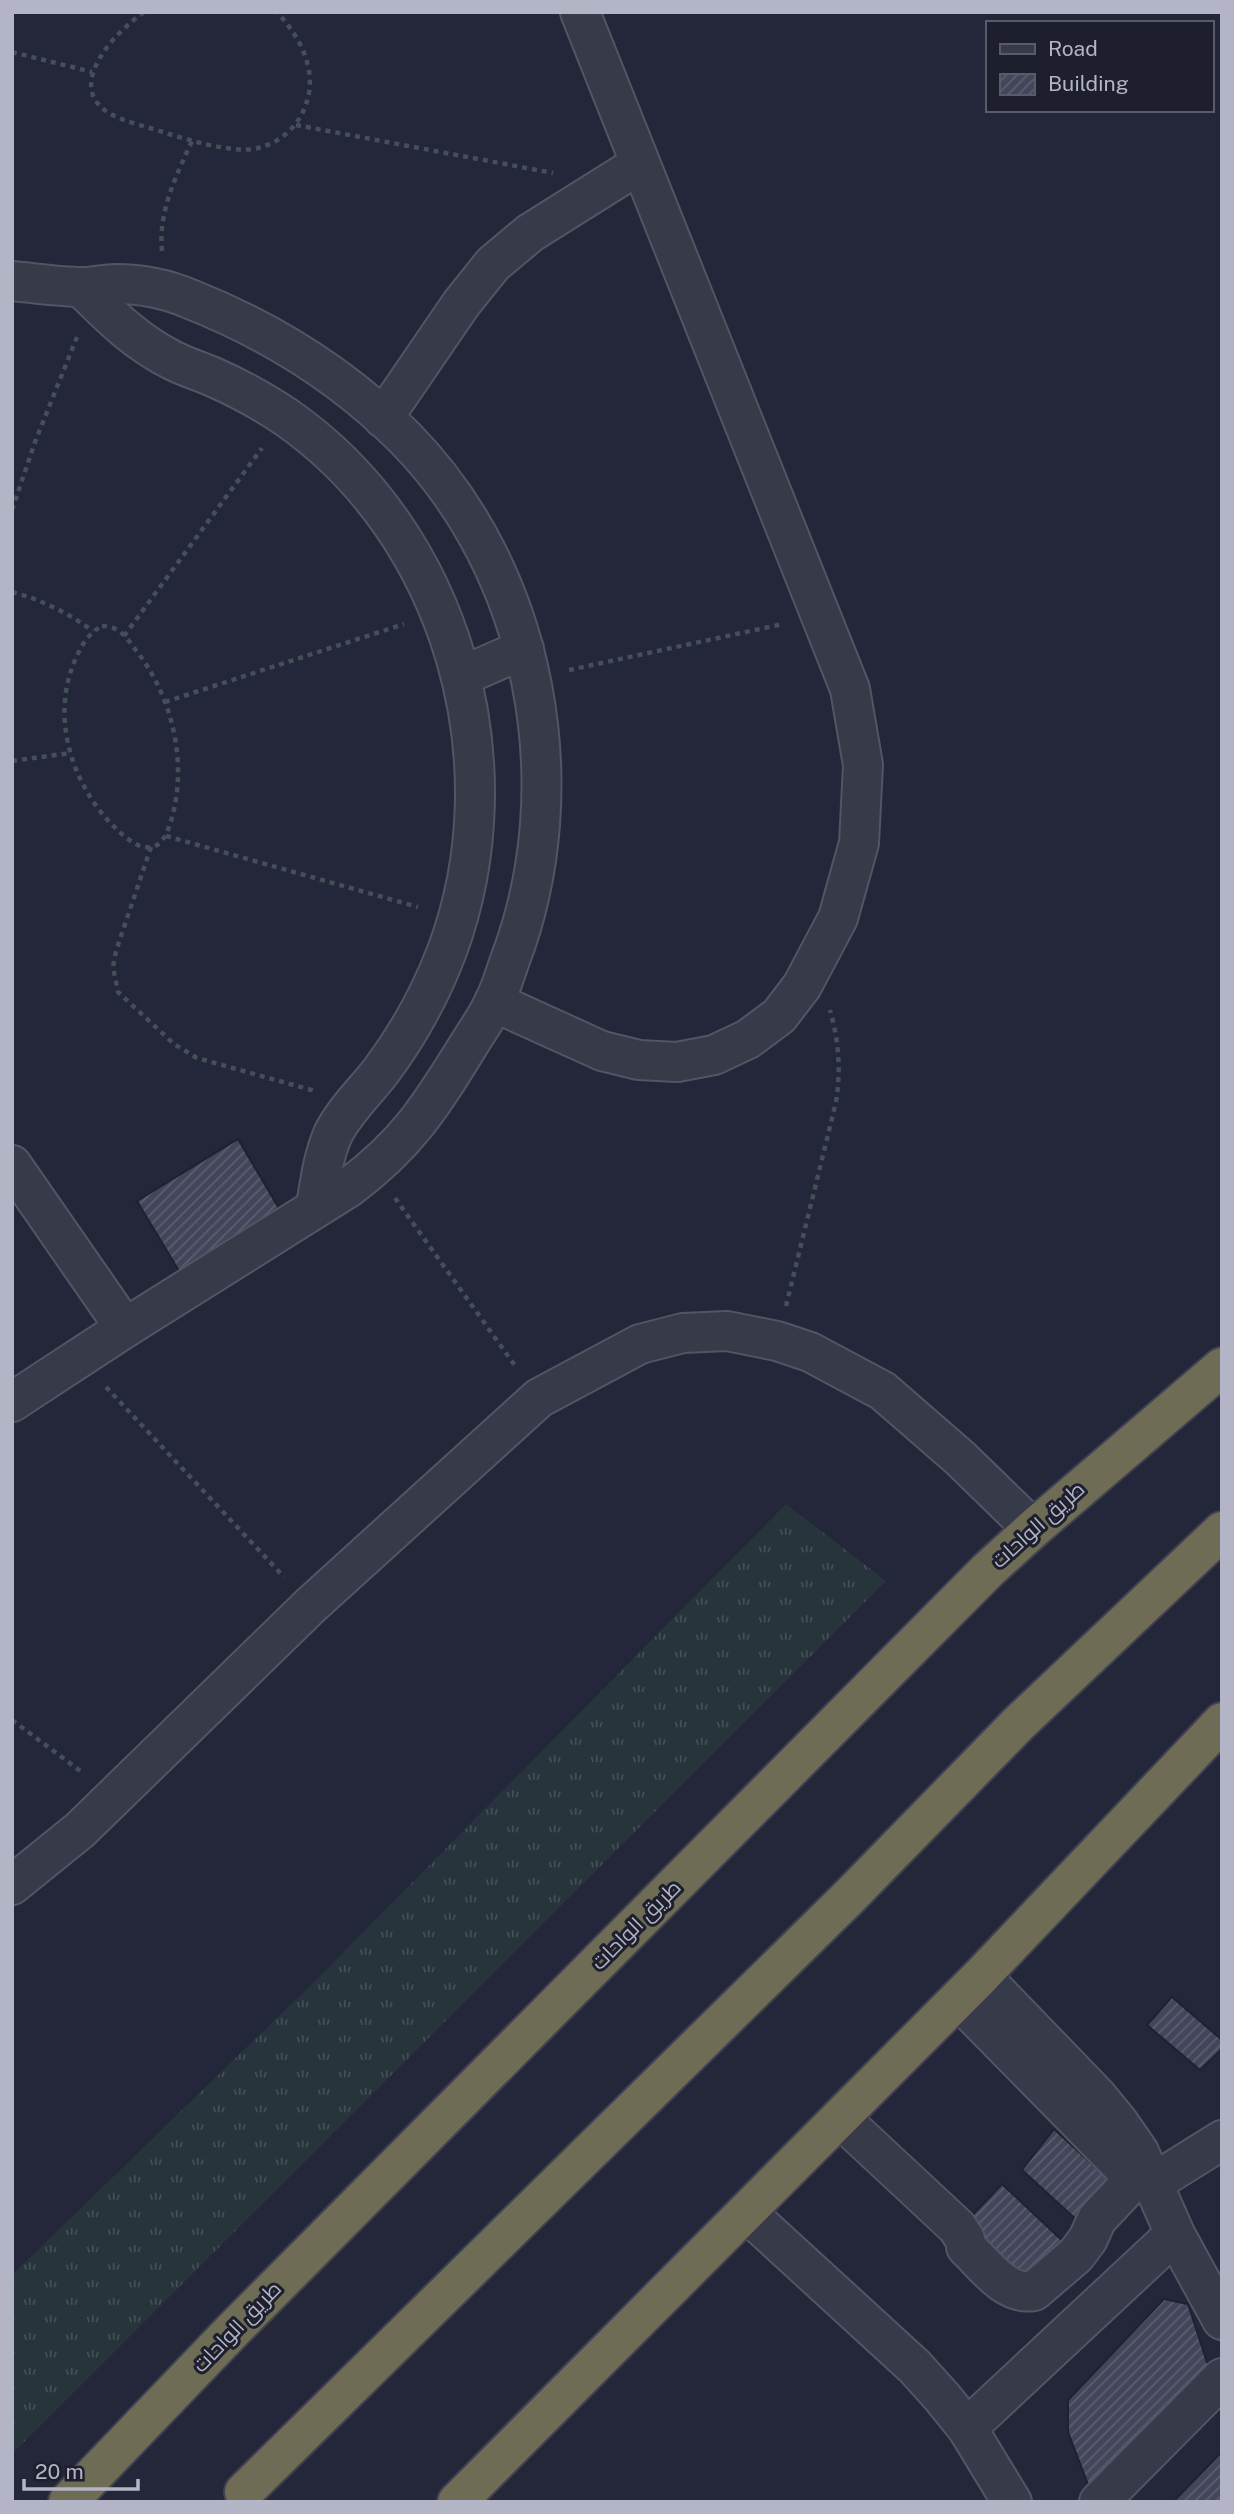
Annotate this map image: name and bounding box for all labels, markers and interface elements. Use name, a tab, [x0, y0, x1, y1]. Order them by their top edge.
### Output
legend	[986, 21, 1213, 112]
text: Road	[1048, 36, 1098, 61]
text: Building	[1048, 71, 1129, 96]
street label: طريق الواحات	[986, 1476, 1090, 1574]
street label: طريق الواحات	[586, 1875, 686, 1975]
street label: طريق الواحات	[187, 2276, 287, 2378]
scale bar	[24, 2448, 138, 2492]
text: 20 m	[35, 2459, 84, 2484]

